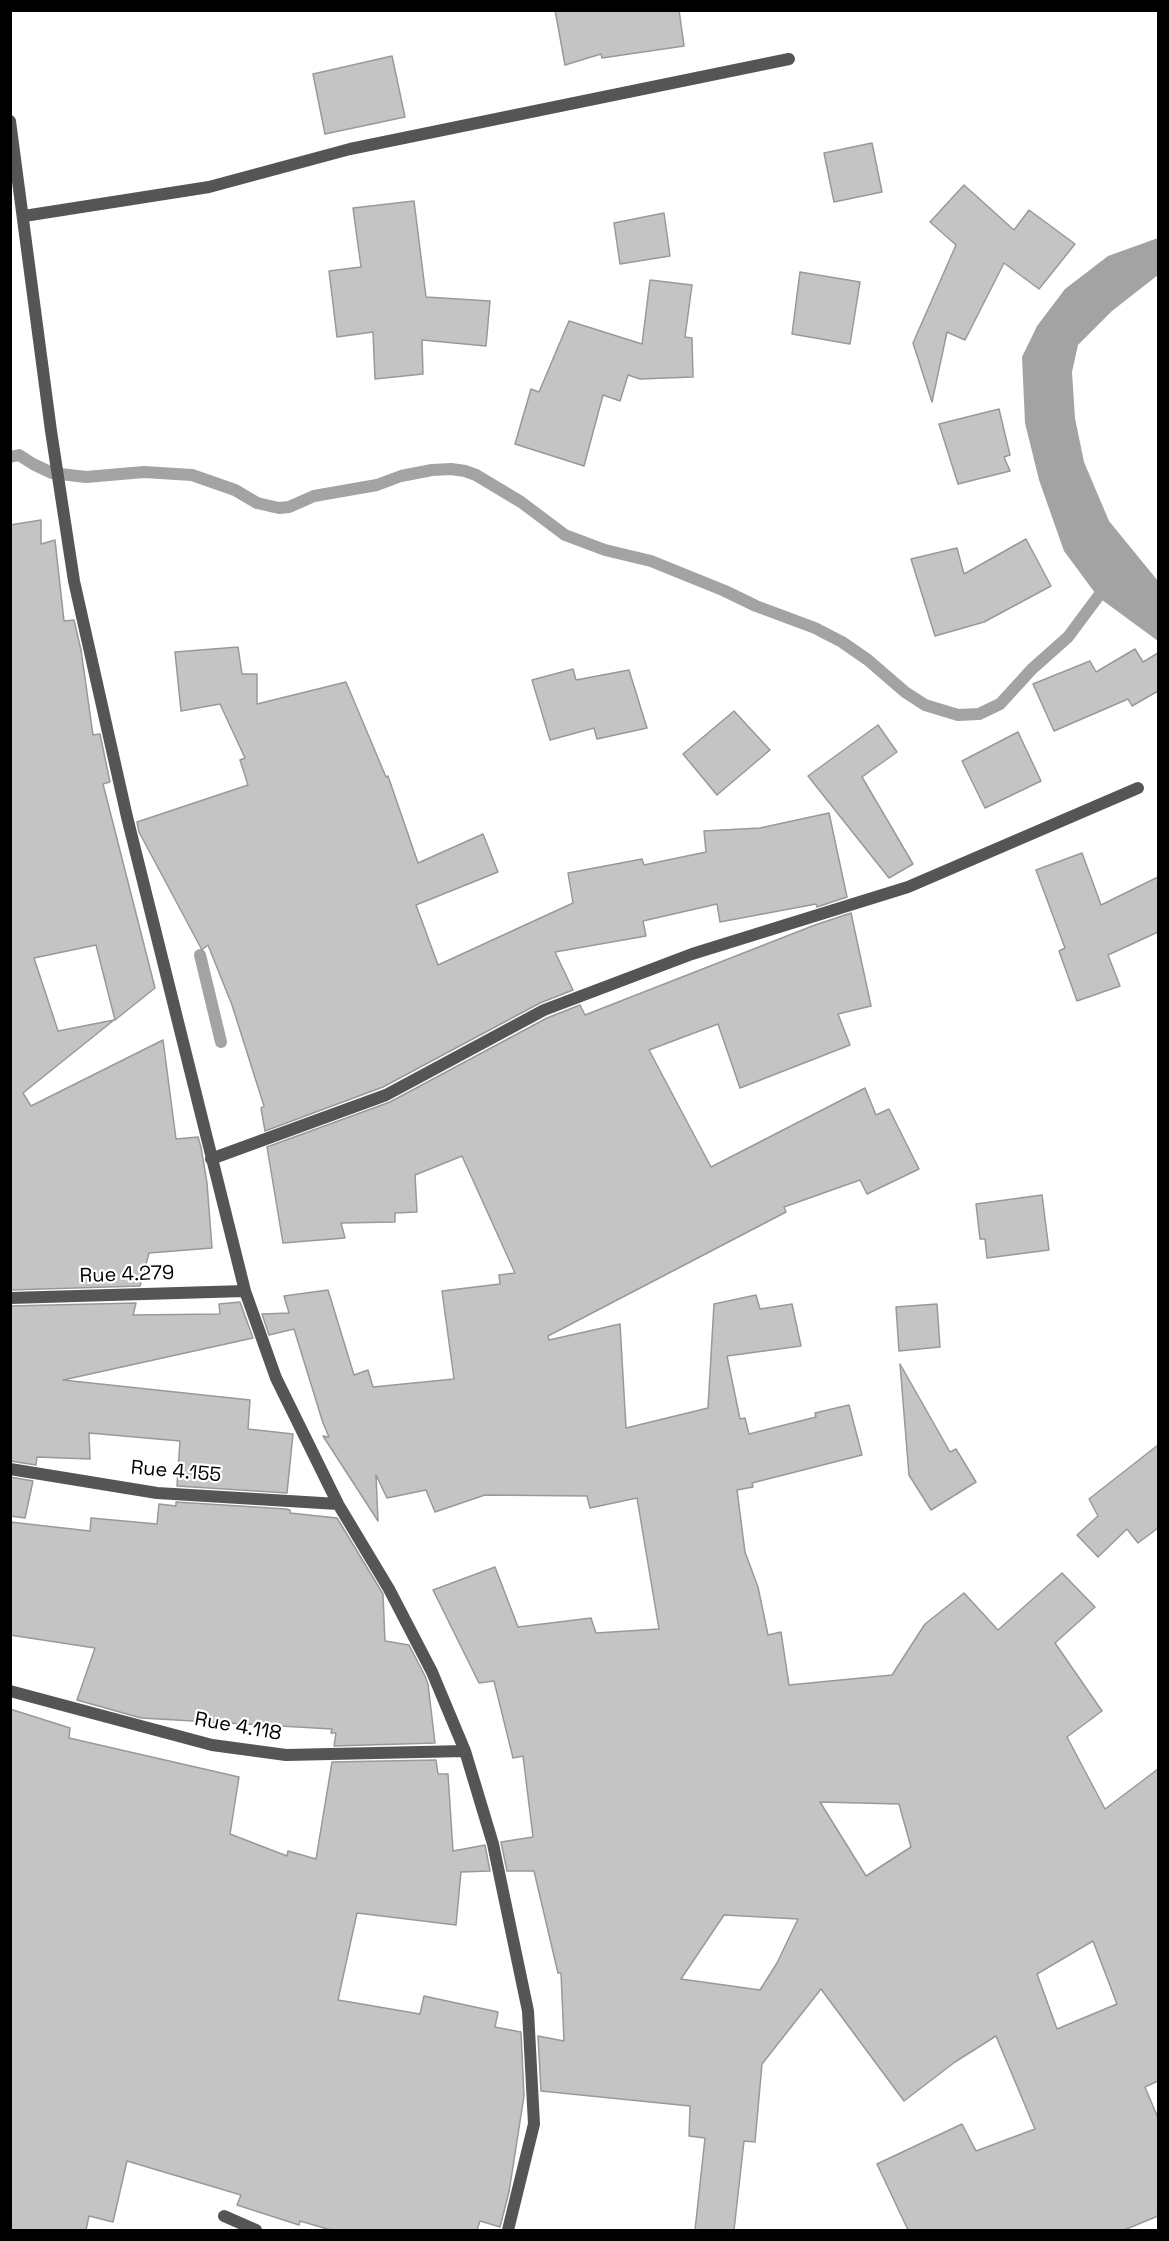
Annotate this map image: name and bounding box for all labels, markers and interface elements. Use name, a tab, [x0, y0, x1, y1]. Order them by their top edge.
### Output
street label: Rue 4.279	[79, 1261, 175, 1289]
street label: Rue 4.155	[130, 1456, 222, 1488]
street label: Rue 4.118	[193, 1708, 283, 1746]

